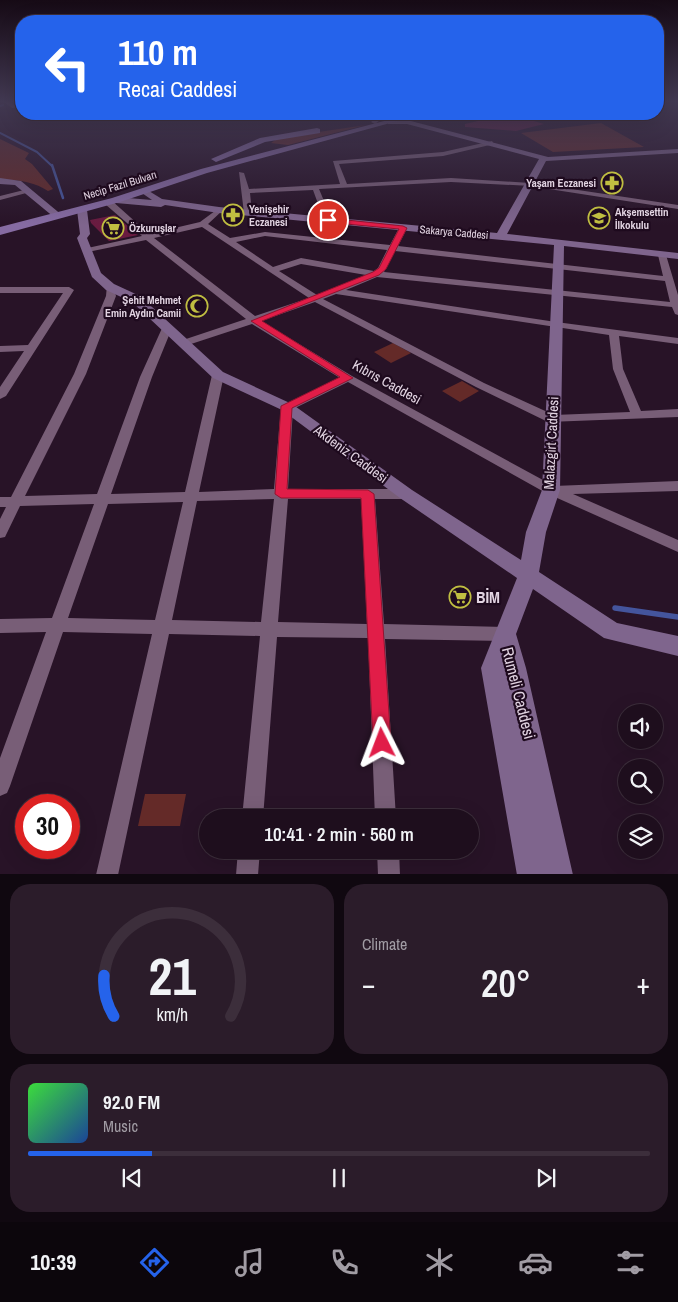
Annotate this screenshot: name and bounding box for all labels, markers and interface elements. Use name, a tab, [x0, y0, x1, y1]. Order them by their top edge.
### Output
text: 110 m	[118, 29, 198, 76]
icon: left	[35, 35, 100, 100]
text: Recai Caddesi	[118, 74, 237, 104]
street label: Necip Fazıl Bulvarı	[82, 167, 158, 203]
pharmacy icon: Yaşam Eczanesi	[600, 171, 624, 195]
place label: Yaşam Eczanesi	[526, 176, 596, 190]
pin	[307, 199, 349, 241]
place label: Yenişehir Eczanesi	[249, 202, 289, 229]
pharmacy icon: Yenişehir Eczanesi	[221, 203, 245, 227]
place label: Akşemsettin İlkokulu	[615, 205, 669, 232]
icon: arrive	[314, 206, 342, 234]
school or university icon: Akşemsettin İlkokulu	[587, 206, 611, 230]
supermarket icon: Özkuruşlar	[101, 216, 125, 240]
place label: Özkuruşlar	[129, 221, 177, 235]
street label: Sakarya Caddesi	[419, 222, 489, 242]
place label: Şehit Mehmet Emin Aydın Camii	[105, 293, 181, 320]
mosque icon: Şehit Mehmet Emin Aydın Camii	[185, 294, 209, 318]
street label: Kıbrıs Caddesi	[349, 356, 425, 408]
street label: Malazgirt Caddesi	[540, 396, 562, 490]
street label: Akdeniz Caddesi	[310, 420, 392, 487]
supermarket icon: BİM	[448, 585, 472, 609]
place label: BİM	[476, 586, 500, 608]
street label: Rumeli Caddesi	[497, 645, 541, 741]
map controls	[618, 704, 663, 859]
button: sound	[618, 704, 663, 749]
position arrow	[355, 716, 407, 768]
button: search	[618, 759, 663, 804]
speed limit sign: 30	[15, 794, 80, 859]
button: layers	[618, 814, 663, 859]
text: 10:41 · 2 min · 560 m	[264, 821, 414, 847]
text: Climate	[362, 933, 407, 955]
text: 21	[148, 941, 196, 1011]
text: 20°	[481, 958, 531, 1009]
text: −	[362, 965, 375, 1003]
text: +	[637, 965, 650, 1003]
text: km/h	[156, 1003, 188, 1027]
text: 92.0 FM	[103, 1089, 160, 1115]
text: Music	[103, 1115, 138, 1137]
icon: previous	[118, 1164, 146, 1192]
icon: pause	[325, 1164, 353, 1192]
icon: next	[532, 1164, 560, 1192]
icon: directions	[137, 1245, 172, 1280]
icon: music	[232, 1245, 267, 1280]
icon: phone	[327, 1245, 362, 1280]
icon: climate	[422, 1245, 457, 1280]
icon: car	[518, 1245, 553, 1280]
icon: filters	[613, 1245, 648, 1280]
text: 10:39	[30, 1247, 76, 1277]

